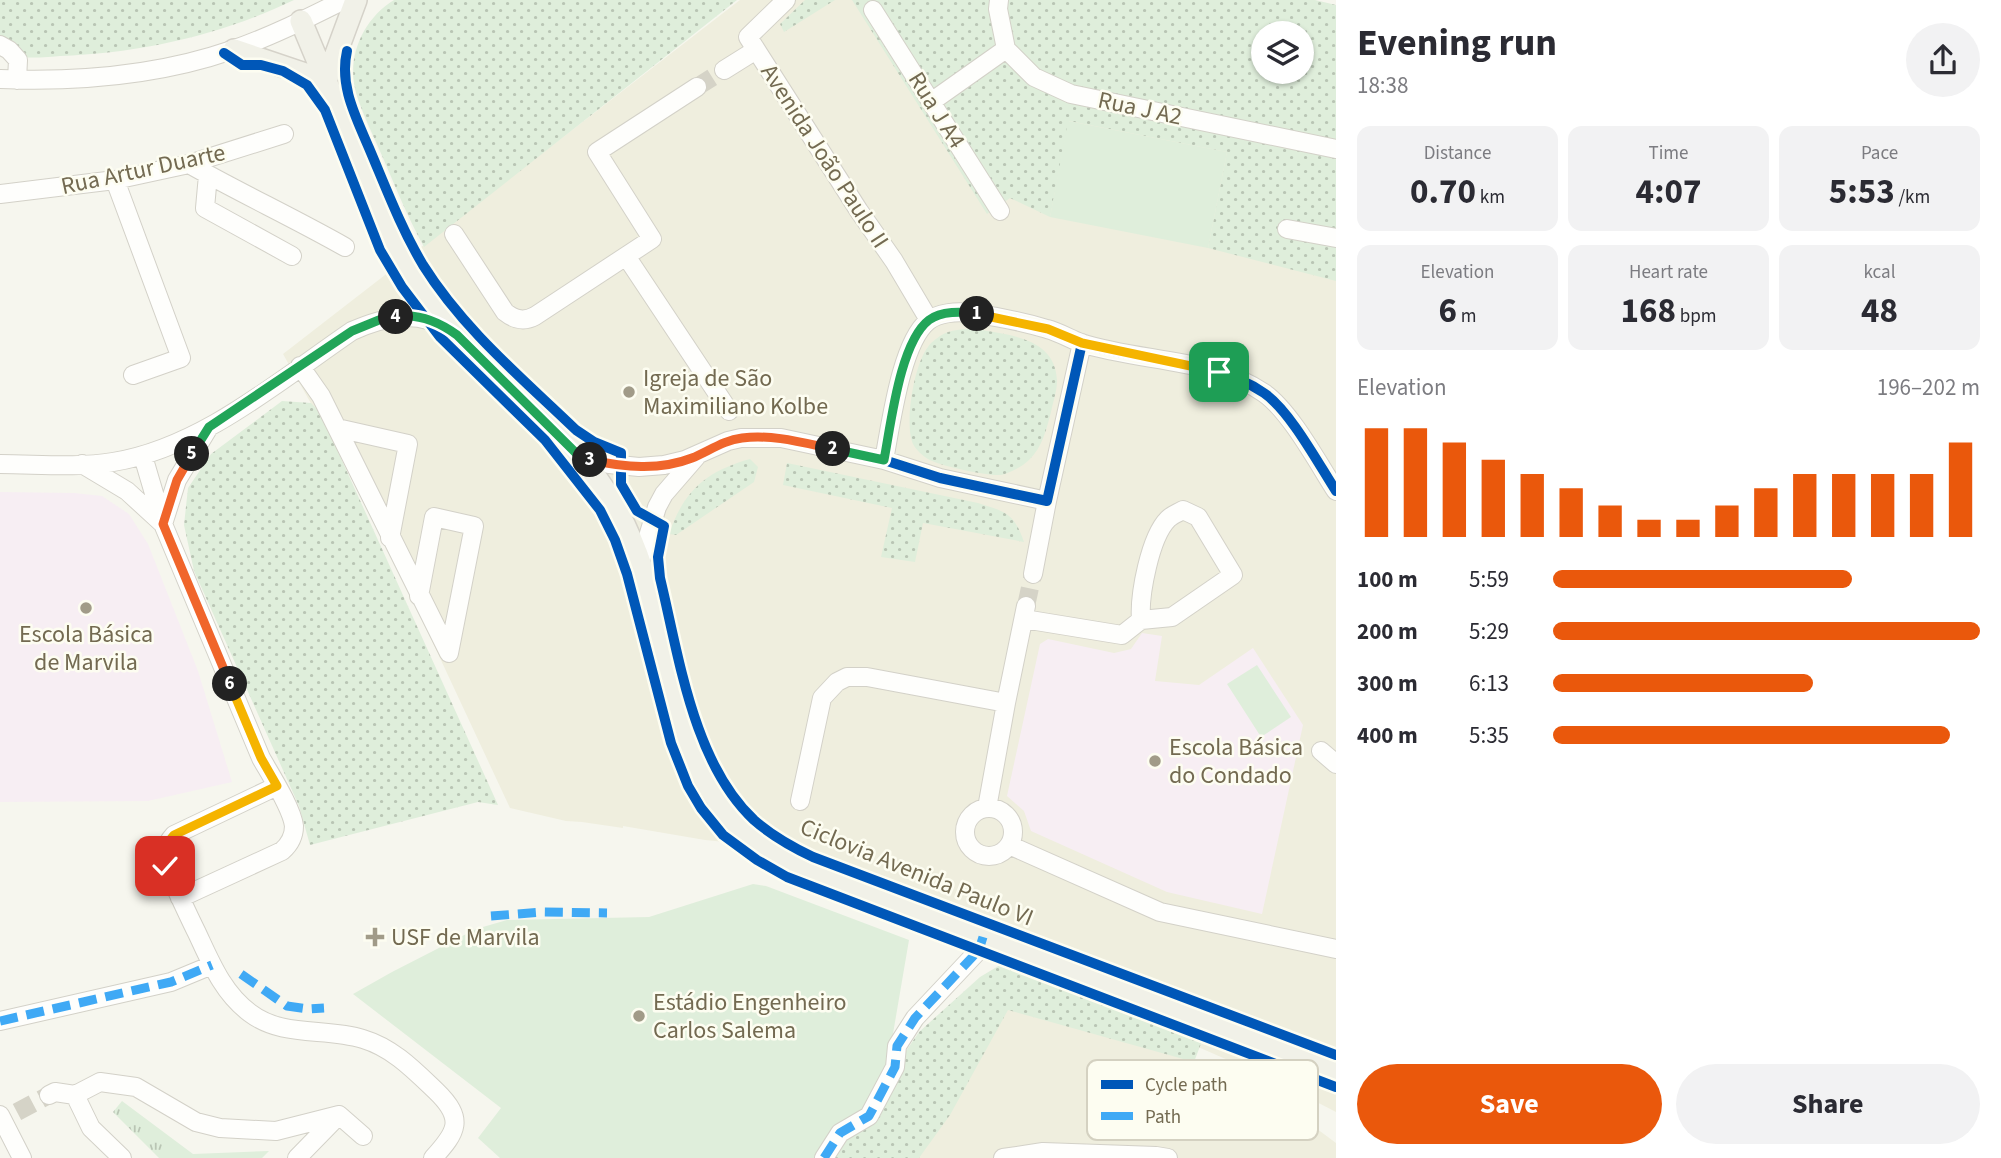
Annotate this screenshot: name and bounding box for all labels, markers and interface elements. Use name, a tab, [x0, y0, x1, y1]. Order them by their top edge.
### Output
text: Evening run	[1357, 16, 1557, 70]
map controls	[1251, 21, 1314, 84]
button: layers	[1251, 21, 1314, 84]
button: share	[1906, 23, 1980, 97]
street label: Avenida João Paulo II	[752, 57, 897, 255]
street label: Rua J A4	[899, 65, 974, 156]
text: 18:38	[1357, 69, 1408, 102]
street label: Rua J A2	[1095, 83, 1185, 134]
street label: Rua Artur Duarte	[58, 135, 229, 204]
text: Distance	[1424, 140, 1491, 167]
text: Time	[1648, 140, 1689, 167]
text: Pace	[1861, 140, 1898, 167]
text: 0.70	[1410, 167, 1476, 217]
text: 4:07	[1636, 167, 1701, 217]
text: 5:53	[1829, 167, 1895, 217]
text: km	[1476, 184, 1505, 211]
text: /km	[1895, 184, 1930, 211]
text: Elevation	[1421, 259, 1494, 286]
text: Heart rate	[1629, 259, 1708, 286]
text: kcal	[1864, 259, 1895, 286]
text: 6	[1438, 286, 1457, 336]
text: 168	[1620, 286, 1676, 336]
text: 48	[1861, 286, 1898, 336]
pin: 1	[960, 296, 995, 332]
pin: 4	[378, 300, 414, 334]
text: 1	[971, 300, 982, 327]
text: 4	[390, 303, 401, 330]
text: m	[1457, 303, 1477, 330]
text: bpm	[1676, 303, 1717, 330]
pin	[1189, 342, 1249, 402]
icon: arrive	[1200, 353, 1238, 391]
place label: Igreja de São Maximiliano Kolbe	[643, 361, 828, 424]
text: Elevation	[1357, 371, 1447, 404]
text: 196–202 m	[1877, 371, 1980, 404]
marker: Igreja de São Maximiliano Kolbe	[621, 384, 637, 400]
pin: 2	[816, 432, 850, 466]
text: 2	[827, 435, 838, 462]
pin: 5	[174, 436, 210, 472]
text: 5	[186, 440, 197, 467]
pin: 3	[572, 442, 608, 477]
text: 3	[584, 446, 595, 473]
text: 100 m	[1357, 563, 1418, 596]
text: 5:59	[1469, 563, 1509, 596]
marker: Escola Básica de Marvila	[78, 600, 94, 616]
text: 200 m	[1357, 615, 1418, 648]
text: 5:29	[1469, 615, 1509, 648]
place label: Escola Básica de Marvila	[19, 617, 153, 680]
pin: 6	[212, 666, 247, 702]
text: 300 m	[1357, 667, 1418, 700]
text: 6:13	[1469, 667, 1509, 700]
text: 6	[224, 670, 235, 697]
text: 400 m	[1357, 719, 1418, 752]
text: 5:35	[1469, 719, 1509, 752]
place label: Escola Básica do Condado	[1169, 730, 1303, 793]
marker: Escola Básica do Condado	[1147, 753, 1163, 769]
street label: Ciclovia Avenida Paulo VI	[795, 810, 1039, 935]
pin	[135, 836, 195, 896]
icon: check	[146, 847, 184, 885]
place label: USF de Marvila	[391, 920, 540, 955]
marker: USF de Marvila	[365, 927, 385, 947]
place label: Estádio Engenheiro Carlos Salema	[653, 985, 847, 1048]
marker: Estádio Engenheiro Carlos Salema	[631, 1008, 647, 1024]
legend	[1087, 1060, 1318, 1140]
button: Save	[1357, 1064, 1662, 1144]
button: Share	[1676, 1064, 1980, 1144]
text: Cycle path	[1145, 1072, 1227, 1099]
text: Path	[1145, 1104, 1181, 1131]

